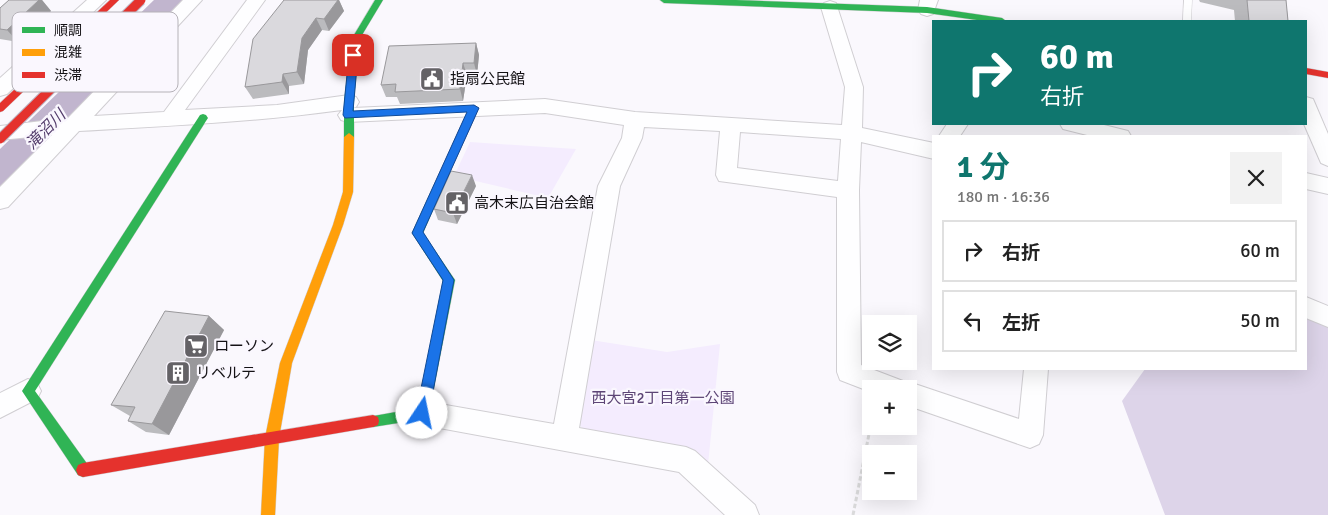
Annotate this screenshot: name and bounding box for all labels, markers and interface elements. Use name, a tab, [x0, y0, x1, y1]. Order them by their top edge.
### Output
legend	[12, 12, 178, 92]
text: 順調	[54, 22, 82, 39]
pin	[332, 34, 374, 76]
text: 60 m	[1040, 35, 1114, 78]
icon: right	[957, 40, 1022, 105]
icon: arrive	[339, 41, 367, 69]
text: 混雑	[54, 44, 82, 61]
public building icon: 指扇公民館	[419, 66, 445, 92]
text: 渋滞	[54, 67, 82, 84]
place label: 指扇公民館	[450, 70, 525, 88]
text: 右折	[1040, 83, 1084, 110]
water label: 滝沼川	[22, 104, 71, 154]
text: 1 分	[957, 149, 1010, 186]
button: close	[1230, 152, 1282, 204]
text: 180 m · 16:36	[957, 187, 1050, 207]
public building icon: 高木末広自治会館	[444, 190, 470, 216]
place label: 高木末広自治会館	[474, 194, 594, 212]
icon: right	[959, 237, 987, 265]
text: 60 m	[1240, 239, 1280, 263]
text: 右折	[1002, 241, 1040, 265]
icon: left	[959, 307, 987, 335]
text: 50 m	[1240, 309, 1280, 333]
text: 左折	[1002, 311, 1040, 335]
map controls	[862, 315, 917, 500]
button: layers	[862, 315, 917, 370]
supermarket icon: ローソン	[183, 333, 209, 359]
place label: ローソン	[214, 337, 274, 355]
building icon: リベルテ	[165, 360, 191, 386]
place label: リベルテ	[196, 364, 256, 382]
button: +	[862, 380, 917, 435]
position arrow	[395, 386, 447, 438]
park label: 西大宮2丁目第一公園	[591, 389, 735, 407]
button: −	[862, 445, 917, 500]

